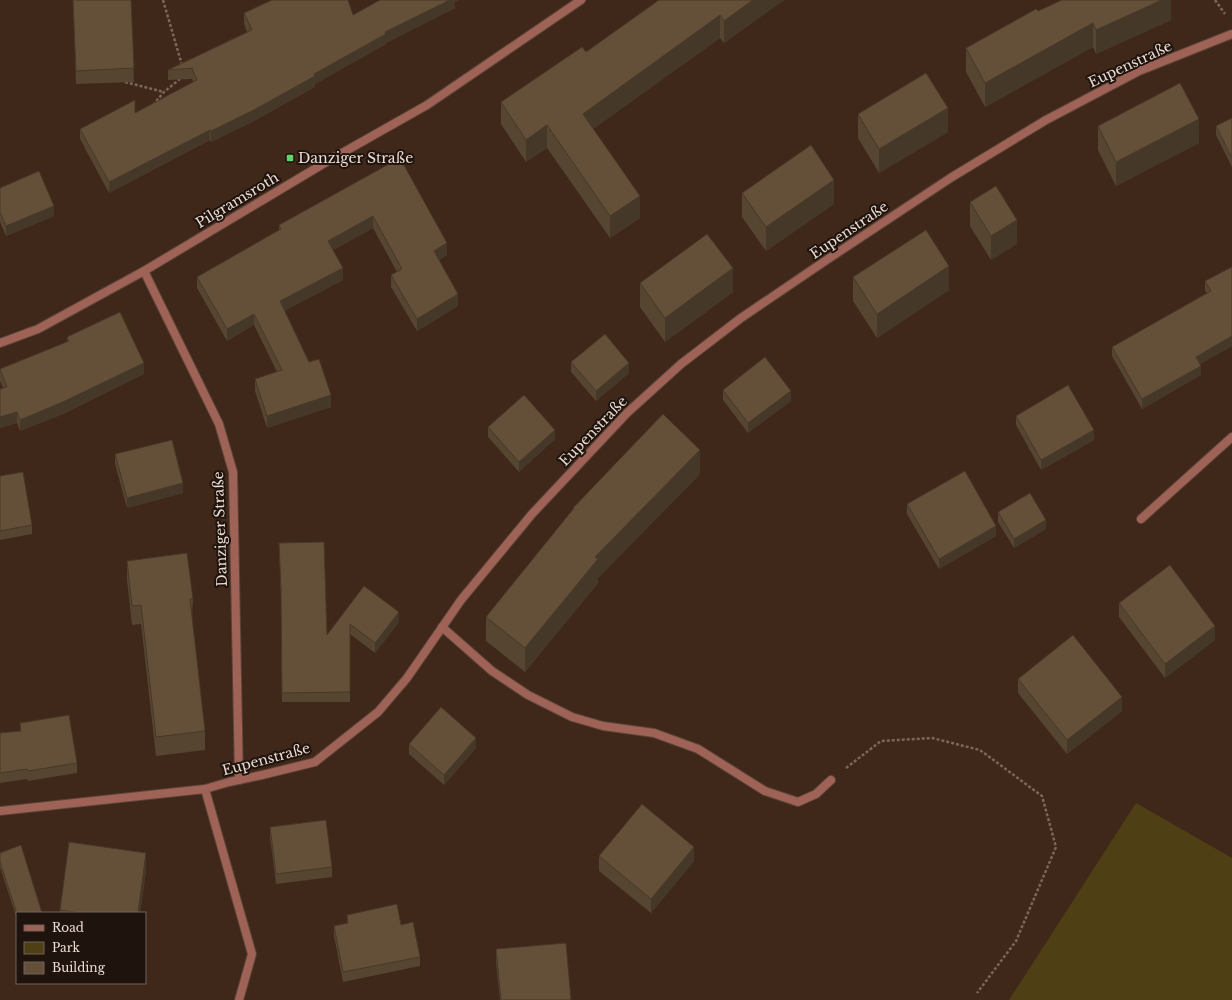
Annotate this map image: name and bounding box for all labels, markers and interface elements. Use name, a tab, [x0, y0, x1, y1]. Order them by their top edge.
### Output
street label: Eupenstraße	[1085, 37, 1175, 91]
place label: Danziger Straße	[298, 149, 413, 167]
marker: Danziger Straße	[285, 153, 295, 163]
street label: Pilgramsroth	[192, 168, 282, 232]
street label: Eupenstraße	[806, 197, 892, 263]
street label: Eupenstraße	[555, 392, 631, 470]
street label: Danziger Straße	[209, 471, 231, 587]
street label: Eupenstraße	[220, 739, 312, 779]
legend	[16, 912, 146, 984]
text: Road	[52, 920, 84, 935]
text: Park	[52, 940, 80, 955]
text: Building	[52, 960, 106, 975]

